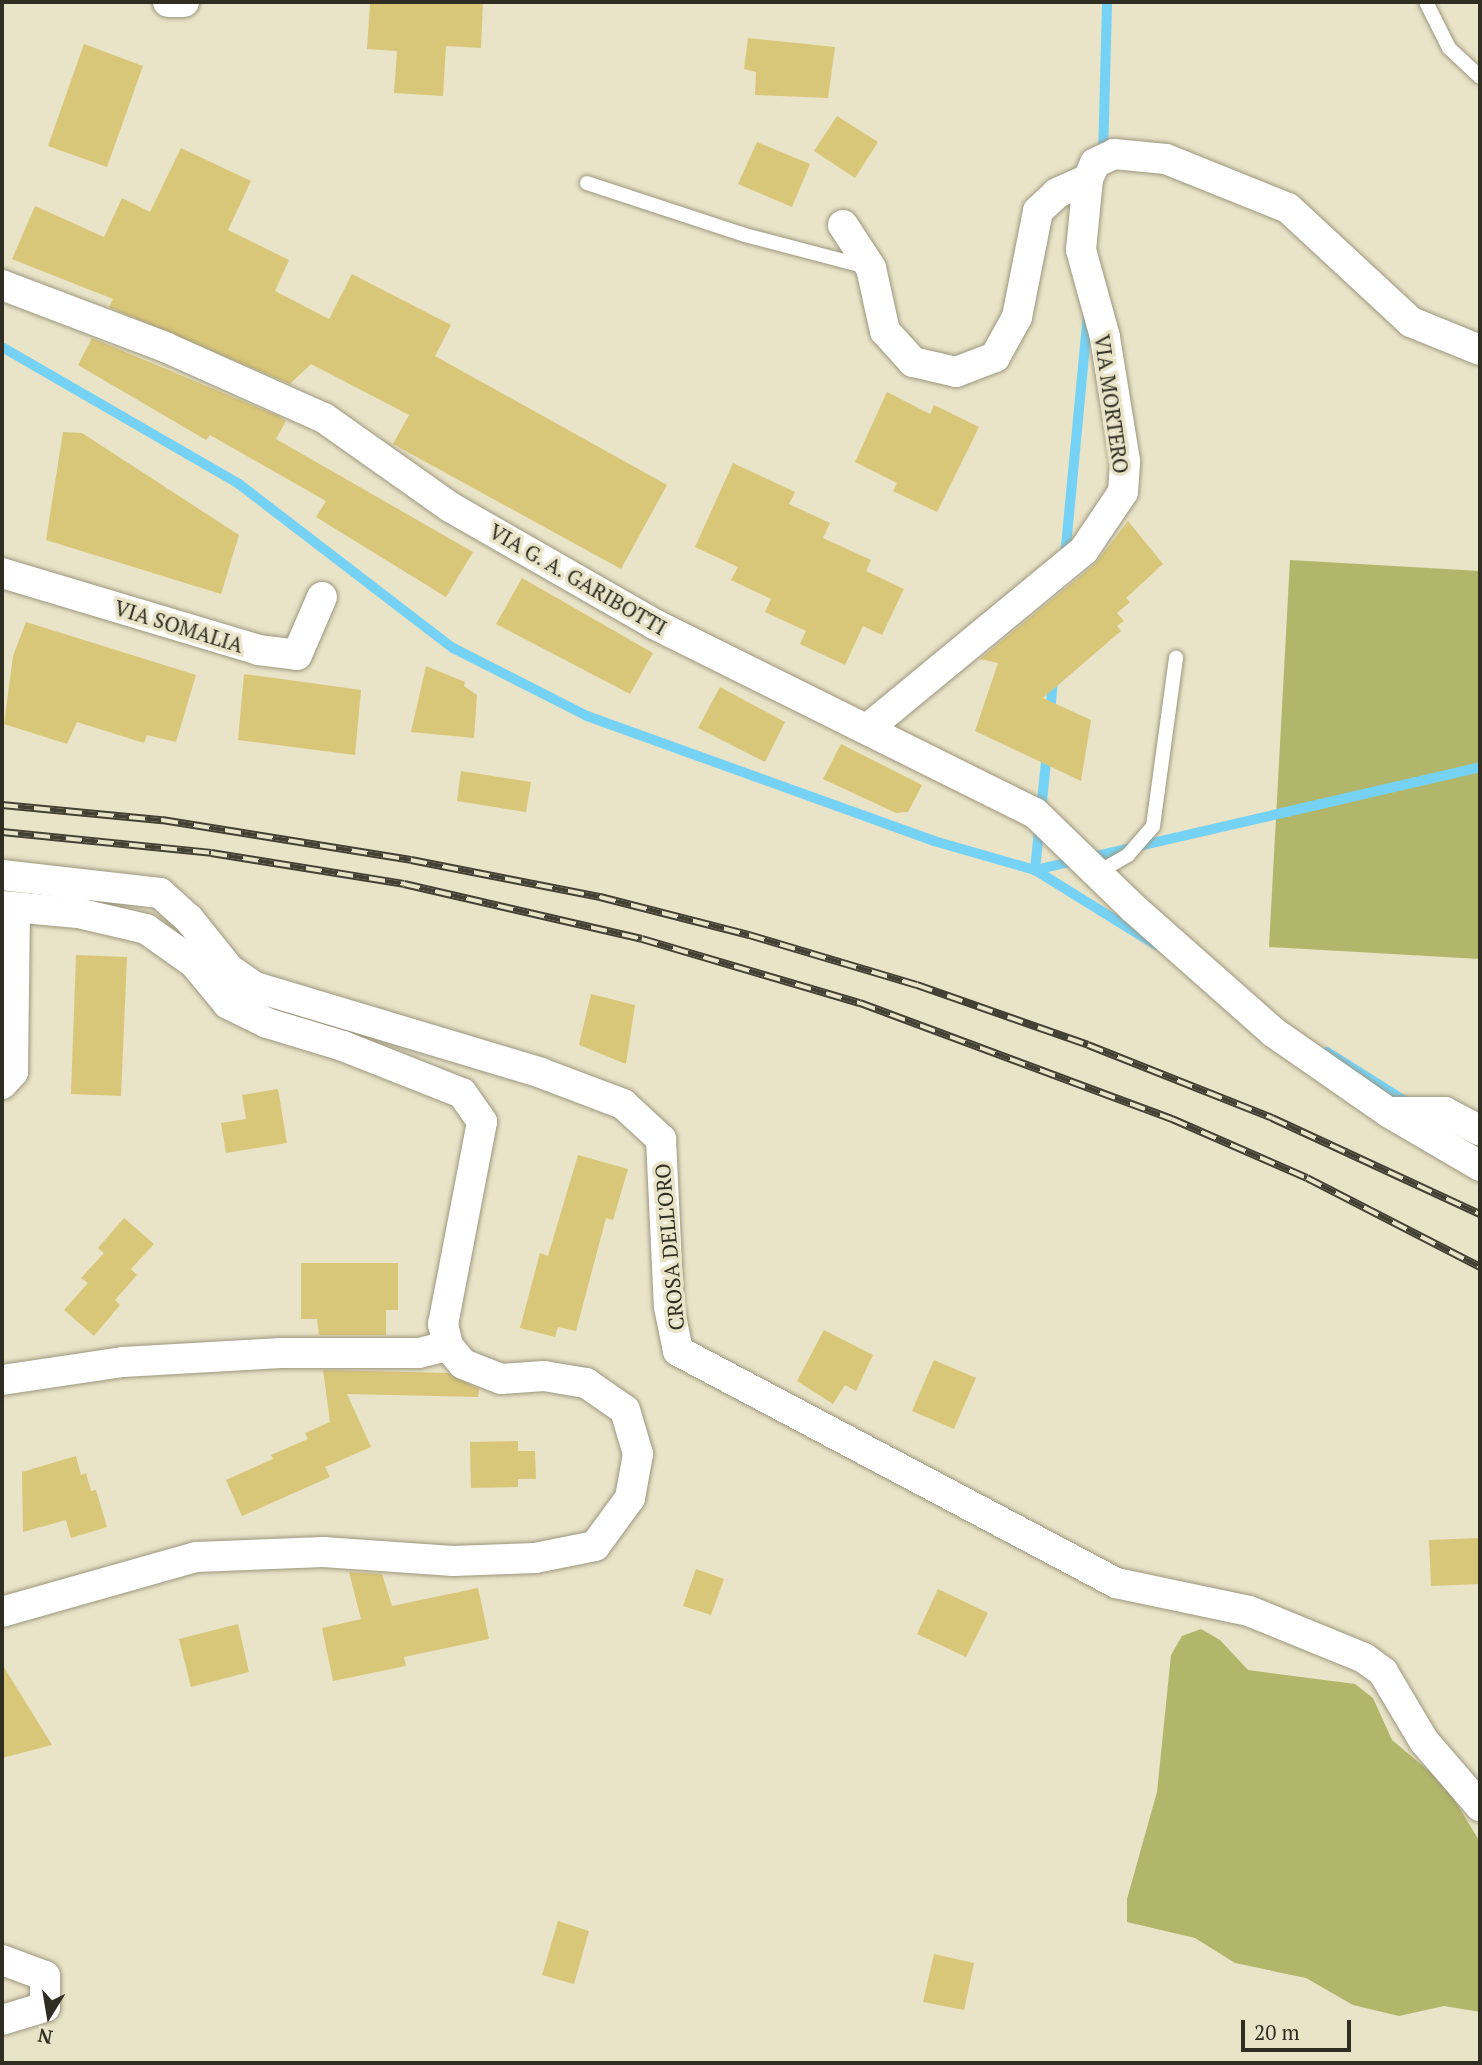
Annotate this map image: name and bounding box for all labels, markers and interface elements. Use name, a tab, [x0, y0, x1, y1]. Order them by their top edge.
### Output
street label: VIA MORTERO	[1090, 333, 1134, 475]
street label: VIA G. A. GARIBOTTI	[484, 517, 672, 641]
street label: VIA SOMALIA	[111, 594, 247, 658]
street label: CROSA DELL'ORO	[649, 1162, 689, 1332]
north arrow	[14, 1981, 84, 2051]
scale bar	[1244, 2006, 1354, 2050]
text: 20 m	[1254, 2018, 1300, 2046]
text: N	[35, 2023, 54, 2051]

